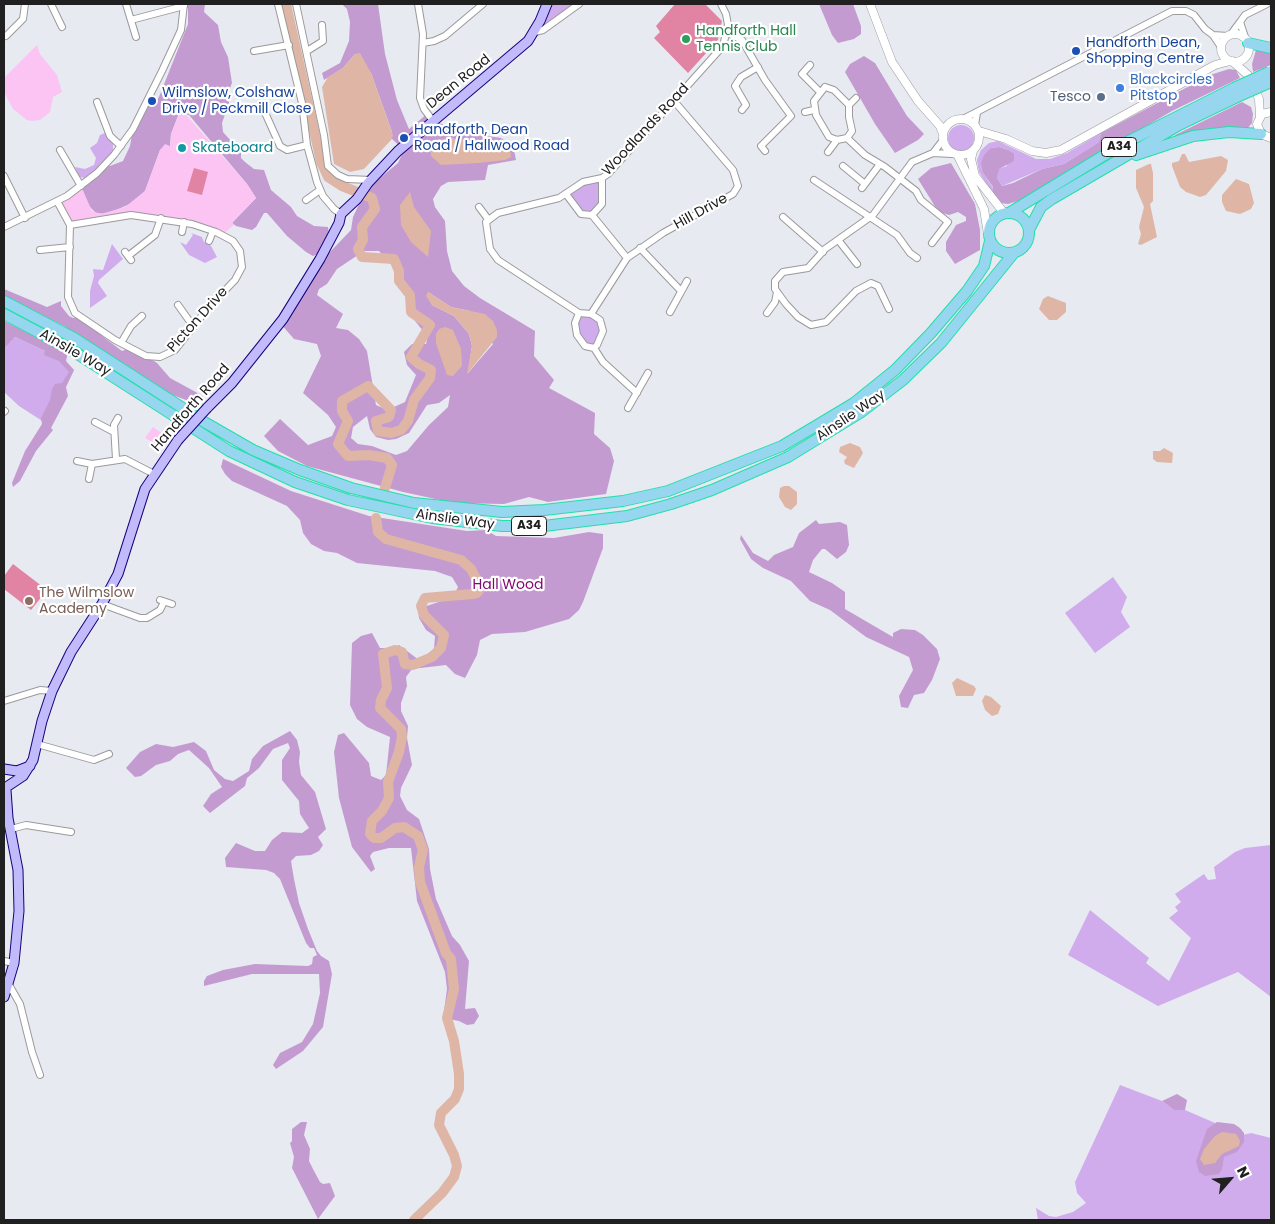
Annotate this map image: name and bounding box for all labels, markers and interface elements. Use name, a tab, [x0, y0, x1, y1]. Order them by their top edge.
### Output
place label: Handforth Hall Tennis Club	[696, 23, 796, 56]
marker: Handforth Hall Tennis Club	[680, 33, 692, 45]
place label: Handforth Dean, Shopping Centre	[1086, 35, 1204, 68]
marker: Handforth Dean, Shopping Centre	[1070, 45, 1082, 57]
street label: Dean Road	[424, 51, 494, 113]
place label: Blackcircles Pitstop	[1130, 72, 1212, 104]
street label: Woodlands Road	[599, 80, 693, 180]
marker: Blackcircles Pitstop	[1114, 82, 1126, 94]
place label: Wilmslow, Colshaw Drive / Peckmill Close	[162, 85, 311, 118]
place label: Tesco	[1050, 89, 1091, 105]
marker: Tesco	[1095, 91, 1107, 103]
marker: Wilmslow, Colshaw Drive / Peckmill Close	[146, 95, 158, 107]
place label: Handforth, Dean Road / Hallwood Road	[414, 122, 570, 154]
marker: Handforth, Dean Road / Hallwood Road	[398, 132, 410, 144]
road number: A34	[1102, 138, 1136, 156]
place label: Skateboard	[192, 140, 273, 156]
marker: Skateboard	[176, 142, 188, 154]
street label: Hill Drive	[671, 190, 731, 234]
street label: Picton Drive	[164, 284, 232, 356]
street label: Ainslie Way	[36, 326, 114, 380]
street label: Handforth Road	[148, 361, 234, 455]
street label: Ainslie Way	[813, 387, 889, 445]
street label: Ainslie Way	[414, 506, 496, 534]
road number: A34	[512, 516, 546, 536]
park label: Hall Wood	[473, 577, 543, 593]
place label: The Wilmslow Academy	[39, 585, 134, 618]
marker: The Wilmslow Academy	[23, 595, 35, 607]
north arrow	[1205, 1154, 1255, 1204]
text: N	[1232, 1163, 1255, 1181]

